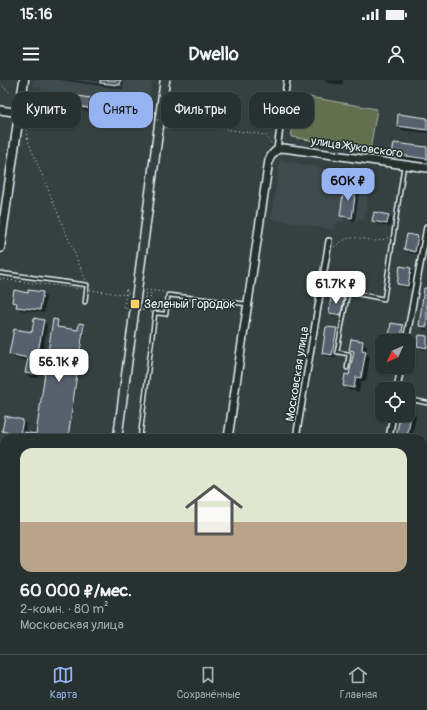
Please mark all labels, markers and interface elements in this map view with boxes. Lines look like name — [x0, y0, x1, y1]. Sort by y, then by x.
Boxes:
text: 15:16 — [20, 5, 53, 24]
icon: menu — [20, 43, 42, 65]
text: Dwello — [188, 43, 239, 66]
icon: person — [385, 43, 407, 65]
chip: Купить — [12, 92, 81, 128]
chip: Снять — [89, 92, 153, 128]
chip: Фильтры — [161, 92, 241, 128]
chip: Новое — [249, 92, 314, 128]
street label: улица Жуковского — [309, 133, 404, 161]
pin: 60K ₽ — [320, 168, 376, 202]
text: 60K ₽ — [331, 173, 365, 189]
pin: 61.7K ₽ — [299, 271, 373, 305]
text: 61.7K ₽ — [316, 276, 356, 292]
place label: Зеленый Городок — [144, 297, 236, 312]
marker: Зеленый Городок — [129, 298, 141, 310]
street label: Московская улица — [283, 325, 312, 423]
north arrow — [375, 334, 415, 374]
map controls — [375, 334, 415, 422]
pin: 56.1K ₽ — [22, 349, 96, 383]
text: 56.1K ₽ — [38, 354, 80, 370]
button: locate — [375, 382, 415, 422]
icon: home — [178, 474, 250, 546]
text: 60 000 ₽/мес. — [20, 580, 132, 601]
text: 2-комн. · 80 m² — [20, 601, 108, 617]
text: Московская улица — [20, 617, 124, 633]
tab: Карта — [50, 664, 77, 701]
tab: Сохранённые — [177, 664, 240, 701]
tab: Главная — [340, 664, 377, 701]

